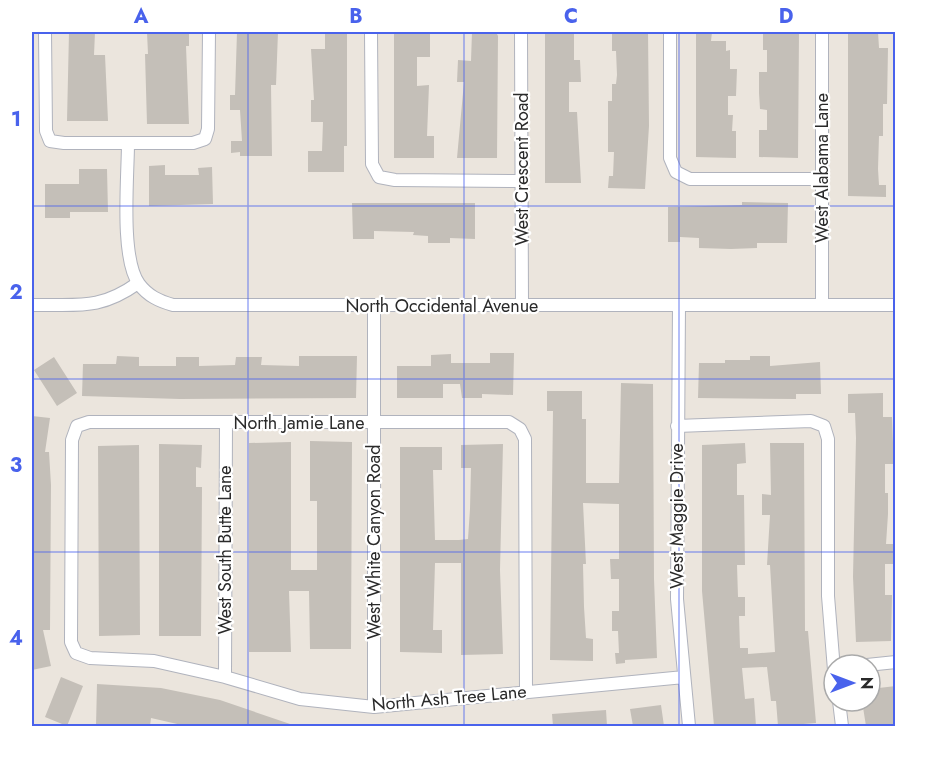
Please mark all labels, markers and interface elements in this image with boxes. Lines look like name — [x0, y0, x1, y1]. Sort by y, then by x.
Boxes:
text: A — [133, 2, 149, 31]
text: B — [349, 2, 363, 31]
text: C — [564, 2, 578, 31]
text: D — [779, 2, 793, 31]
street label: West Crescent Road — [509, 92, 535, 246]
street label: West Alabama Lane — [809, 93, 835, 243]
text: 1 — [11, 105, 21, 134]
text: 2 — [9, 278, 23, 307]
street label: North Occidental Avenue — [346, 293, 538, 319]
street label: North Jamie Lane — [234, 410, 364, 436]
street label: West Maggie Drive — [664, 443, 690, 589]
street label: West White Canyon Road — [361, 444, 387, 640]
text: 3 — [10, 451, 22, 480]
street label: West South Butte Lane — [212, 465, 238, 635]
text: 4 — [9, 624, 23, 653]
north arrow — [822, 653, 882, 713]
text: N — [855, 677, 878, 689]
street label: North Ash Tree Lane — [370, 678, 528, 718]

